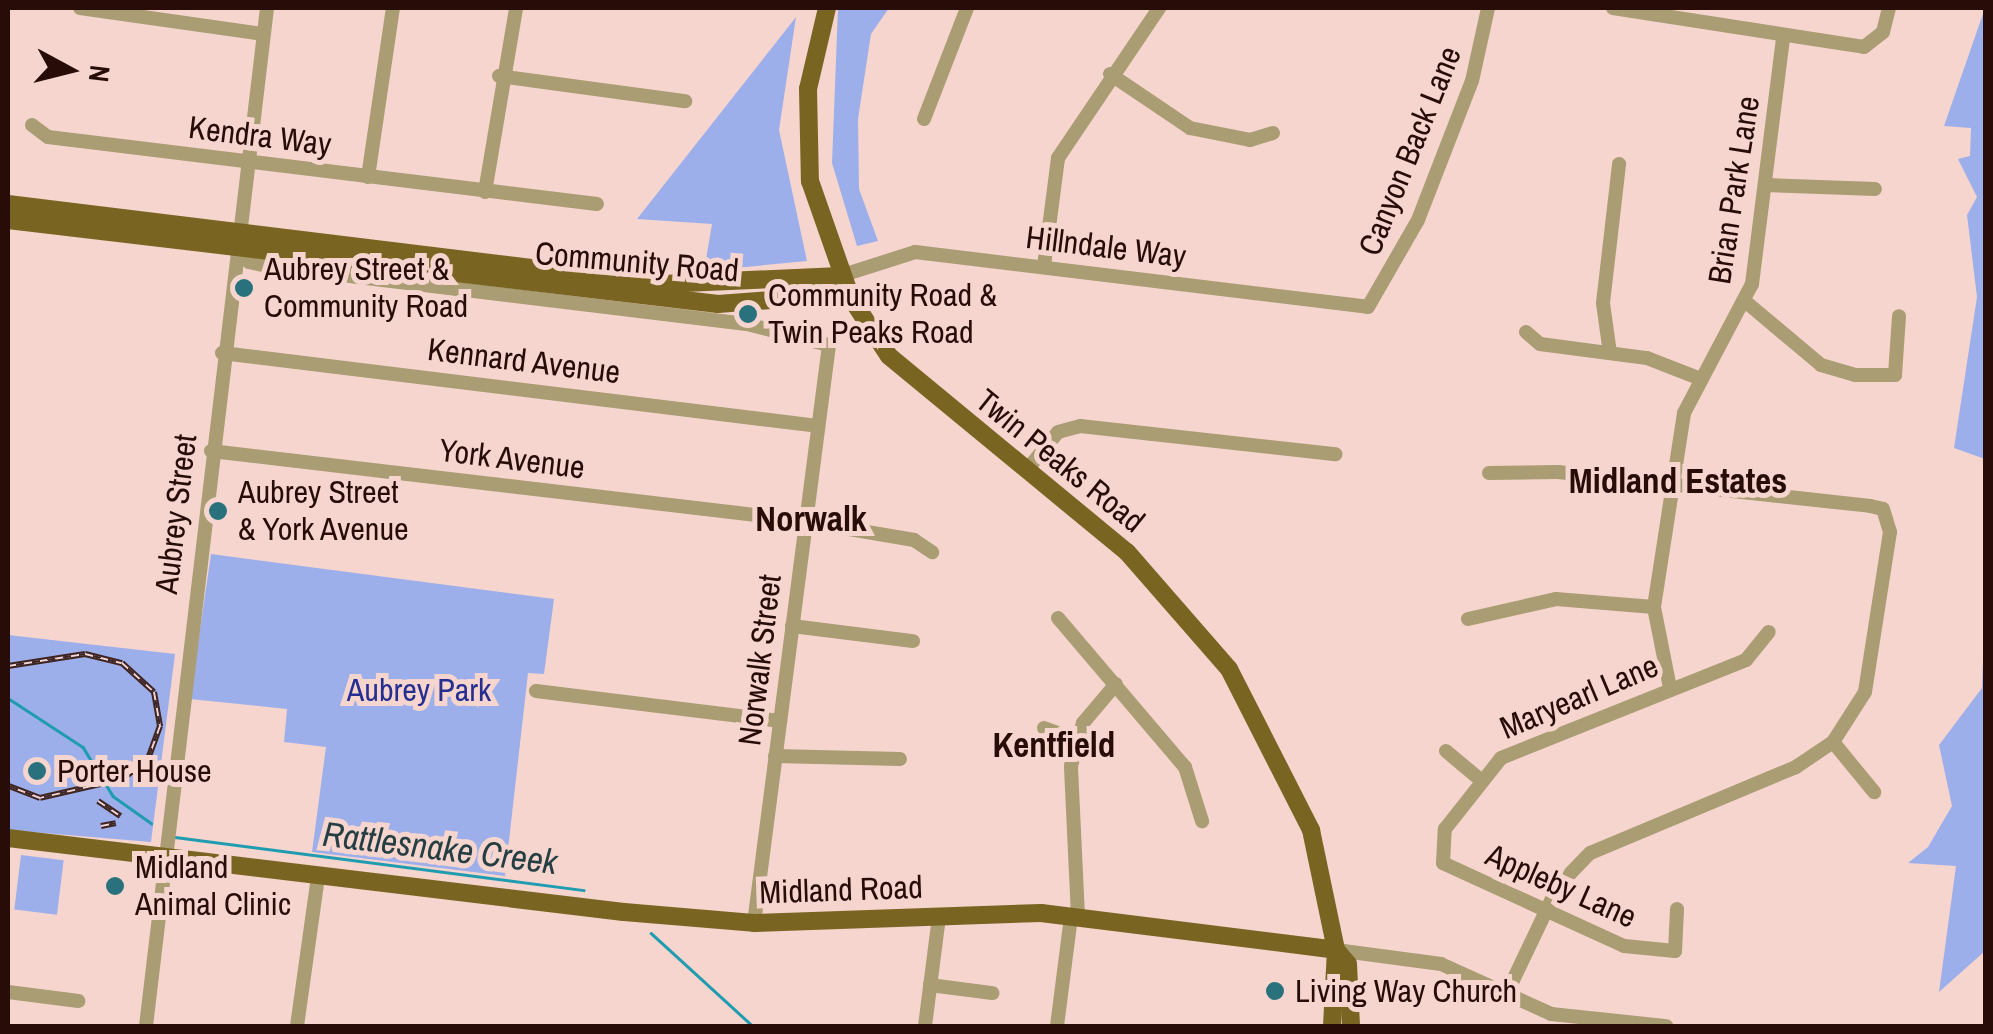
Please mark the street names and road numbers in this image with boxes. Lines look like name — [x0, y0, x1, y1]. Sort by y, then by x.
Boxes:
street label: Canyon Back Lane — [1351, 41, 1469, 261]
street label: Brian Park Lane — [1700, 93, 1768, 287]
street label: Kendra Way — [186, 108, 334, 164]
street label: Hillndale Way — [1024, 218, 1188, 276]
street label: Community Road — [534, 234, 740, 290]
street label: Kennard Avenue — [425, 330, 623, 392]
street label: Twin Peaks Road — [968, 381, 1152, 541]
street label: York Avenue — [436, 431, 588, 487]
street label: Aubrey Street — [147, 432, 205, 596]
street label: Norwalk Street — [730, 572, 790, 748]
street label: Maryearl Lane — [1494, 647, 1664, 747]
street label: Appleby Lane — [1480, 836, 1642, 936]
street label: Midland Road — [759, 868, 923, 912]

